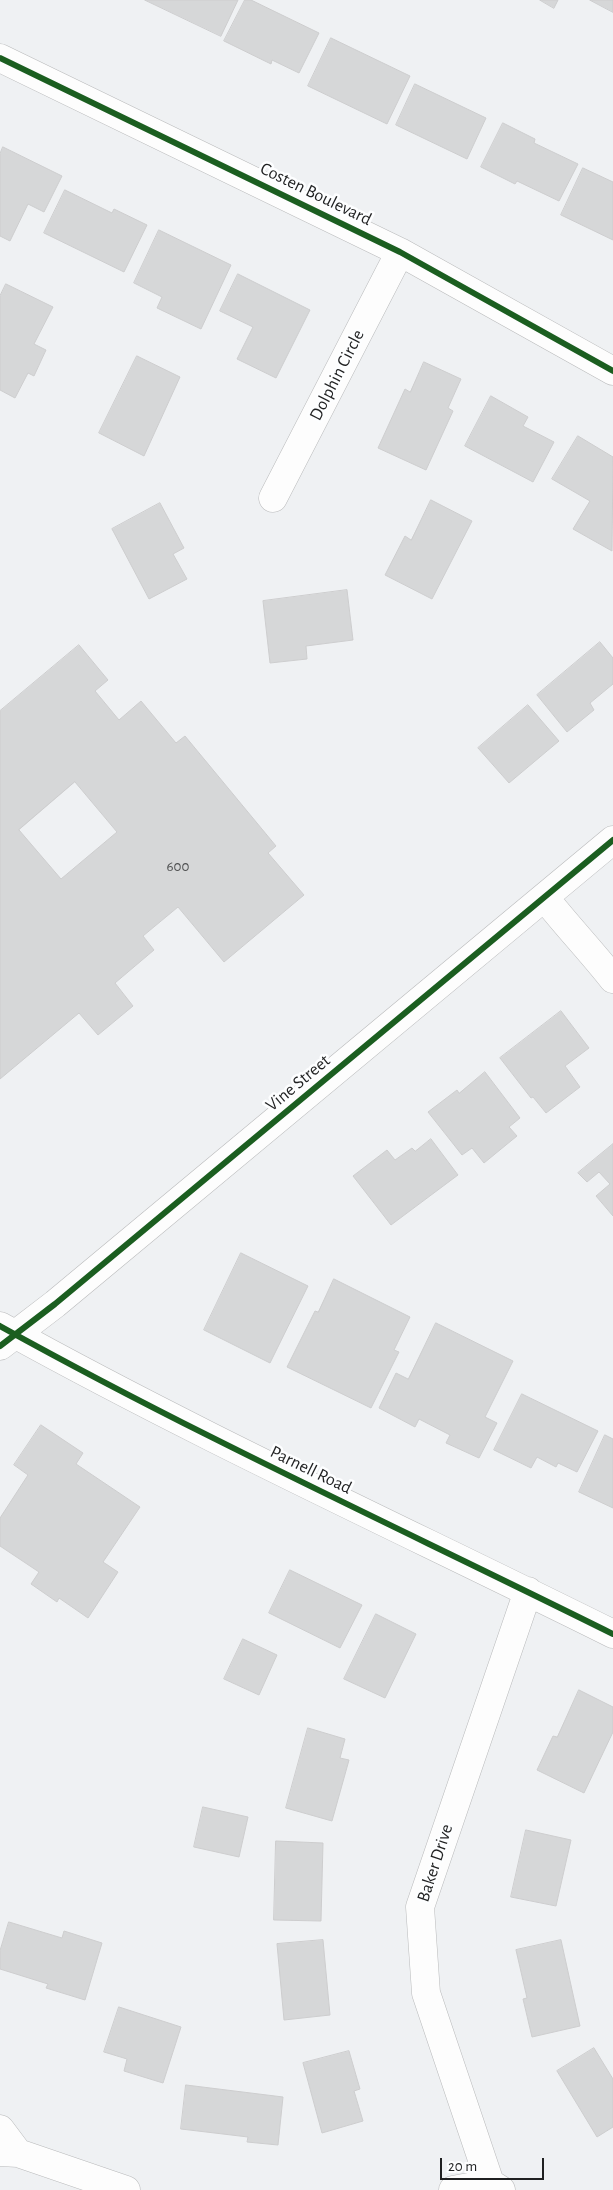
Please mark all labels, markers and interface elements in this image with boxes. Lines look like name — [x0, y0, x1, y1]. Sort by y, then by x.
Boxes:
street label: Costen Boulevard — [257, 158, 375, 230]
street label: Dolphin Circle — [305, 326, 369, 424]
house number: 600 — [167, 857, 189, 875]
street label: Vine Street — [261, 1050, 335, 1116]
street label: Parnell Road — [267, 1441, 355, 1499]
street label: Baker Drive — [412, 1821, 458, 1905]
scale bar — [443, 2148, 547, 2180]
text: 20 m — [448, 2159, 477, 2174]

